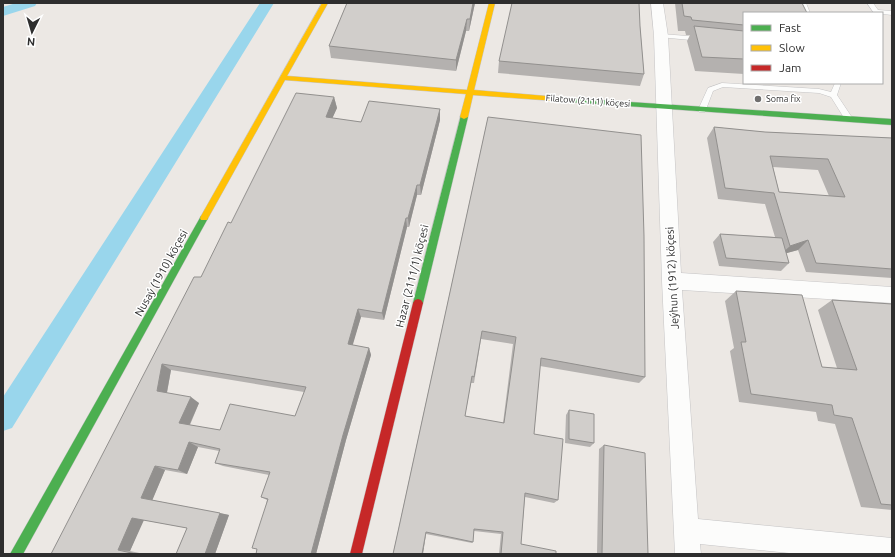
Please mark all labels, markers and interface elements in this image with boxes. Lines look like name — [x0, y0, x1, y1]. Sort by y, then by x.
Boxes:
north arrow — [12, 12, 52, 52]
legend — [743, 12, 883, 84]
text: Fast — [779, 21, 801, 34]
text: N — [27, 36, 36, 48]
text: Slow — [779, 41, 805, 54]
text: Jam — [779, 61, 801, 74]
street label: Filatow (2111) köçesi — [545, 93, 631, 109]
marker: Soma fix — [753, 94, 763, 104]
place label: Soma fix — [766, 94, 801, 104]
street label: Hazar (2111/1) köçesi — [393, 223, 432, 329]
street label: Jeýhun (1912) köçesi — [663, 226, 682, 330]
street label: Nusaý (1910) köçesi — [132, 228, 191, 319]

